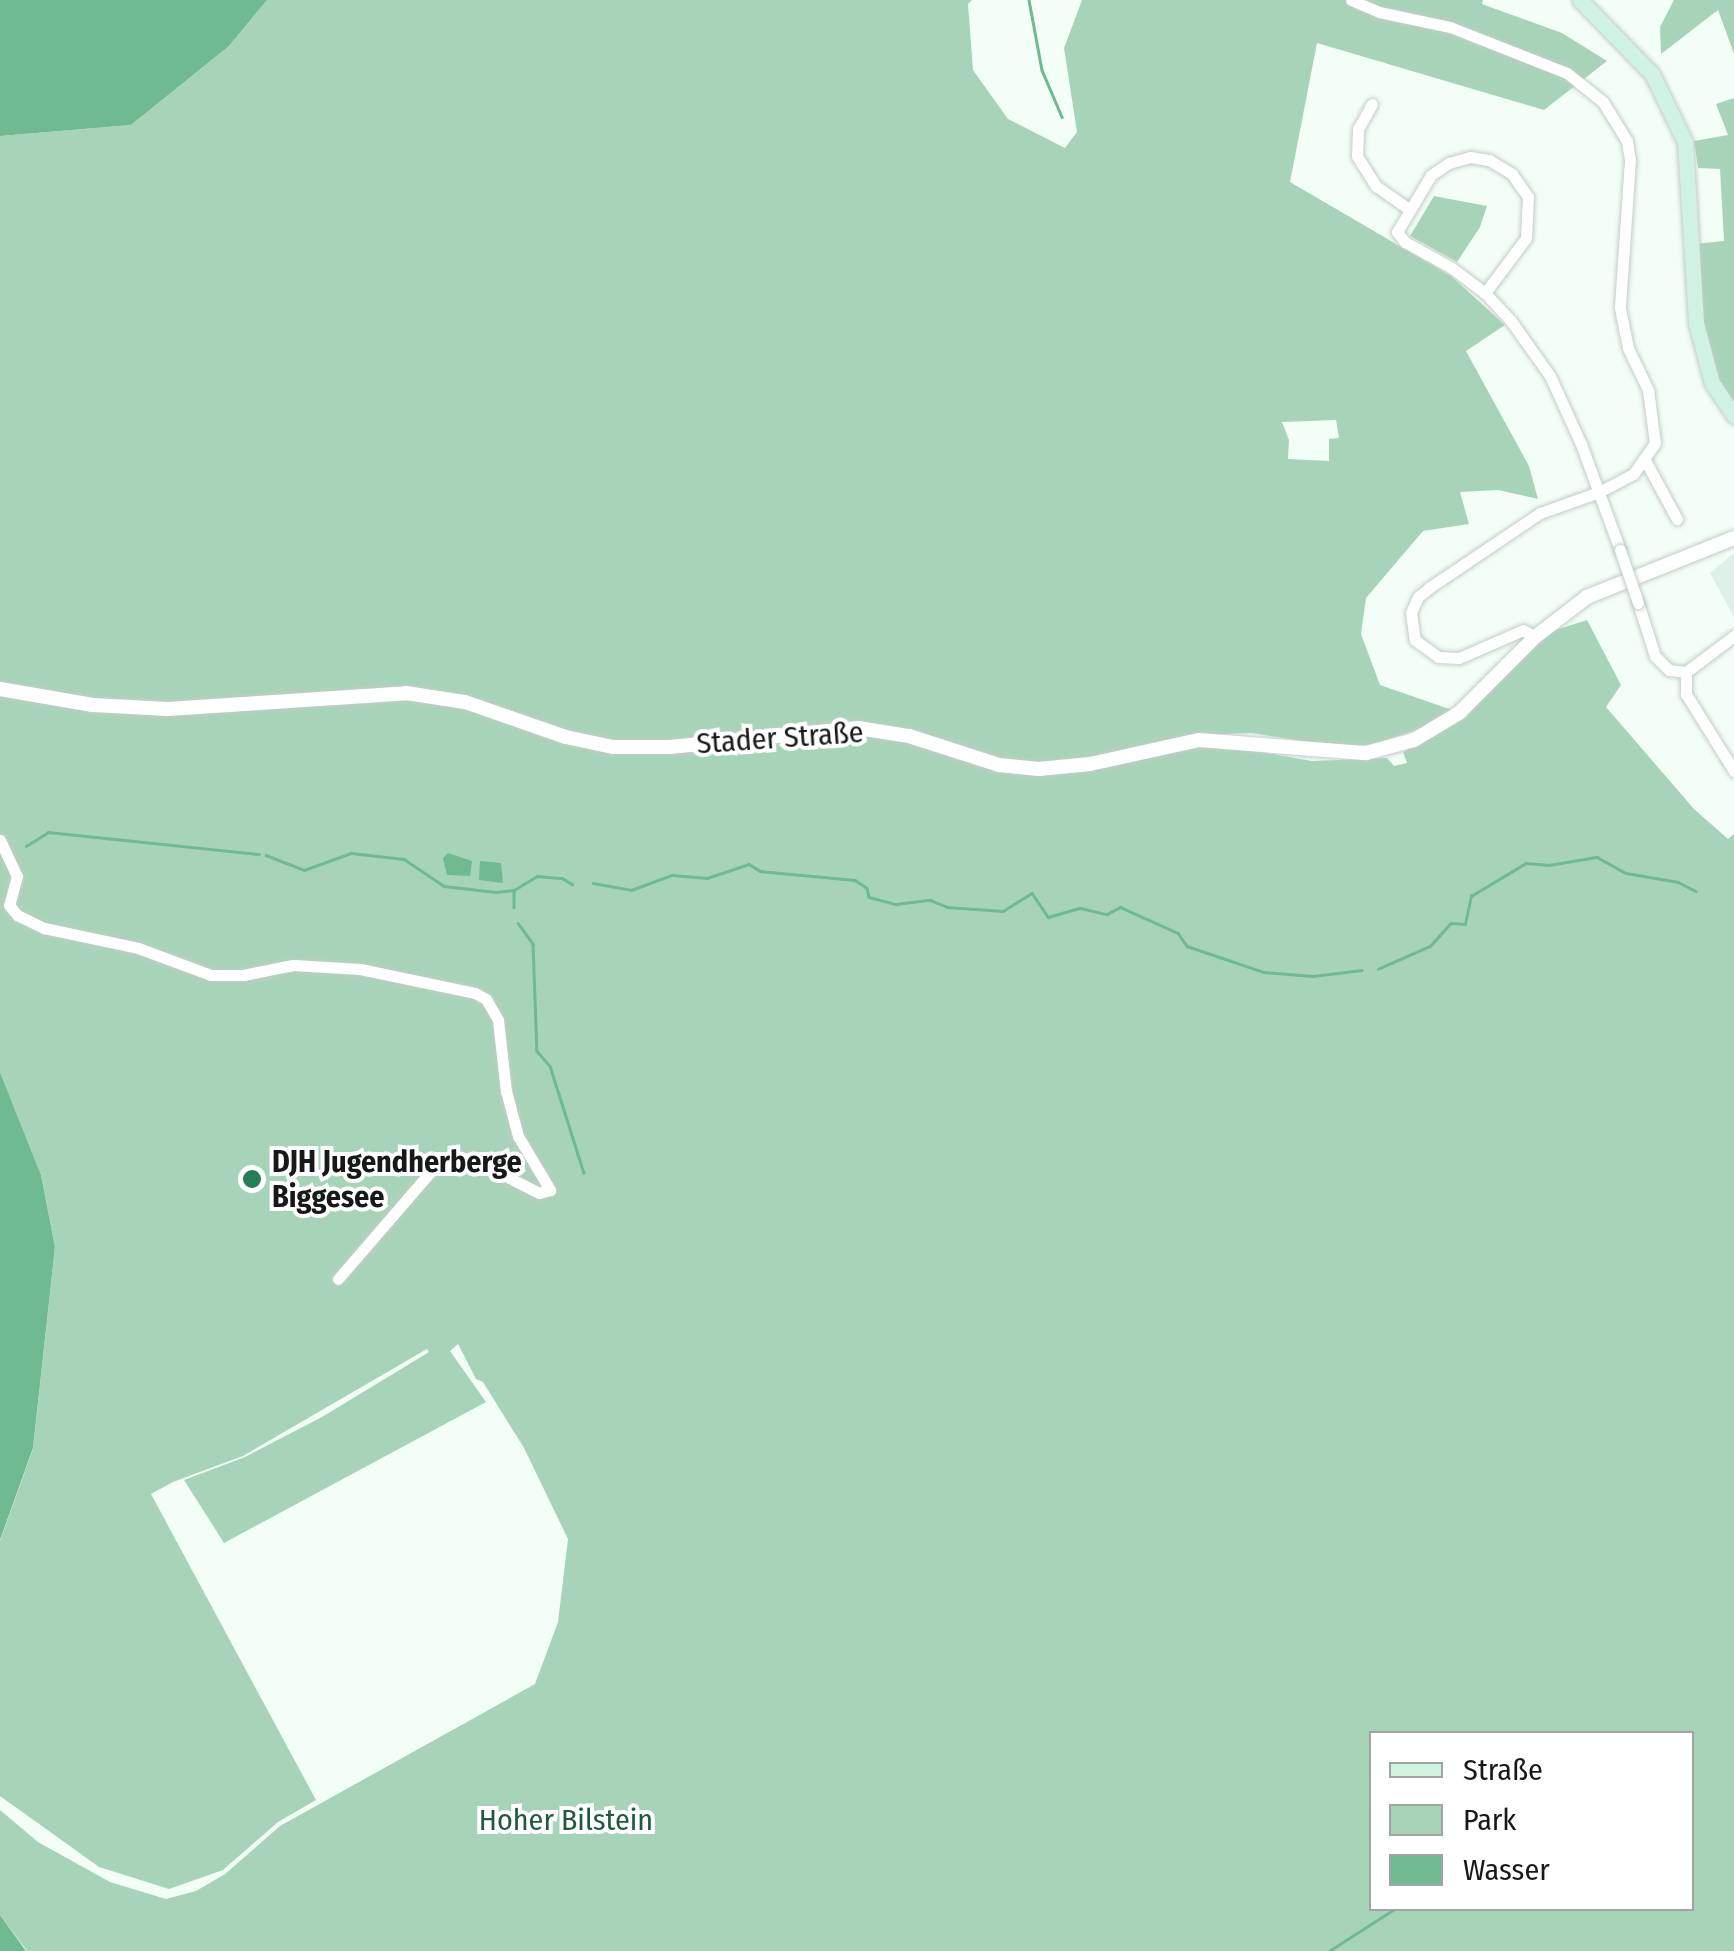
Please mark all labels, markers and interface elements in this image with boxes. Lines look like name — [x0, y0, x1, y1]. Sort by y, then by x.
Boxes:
street label: Stader Straße — [695, 714, 865, 762]
place label: DJH Jugendherberge Biggesee — [272, 1144, 522, 1214]
marker: DJH Jugendherberge Biggesee — [241, 1168, 263, 1190]
legend — [1369, 1731, 1694, 1911]
text: Straße — [1463, 1752, 1543, 1788]
park label: Hoher Bilstein — [479, 1802, 653, 1838]
text: Park — [1463, 1802, 1516, 1838]
text: Wasser — [1463, 1852, 1550, 1888]

